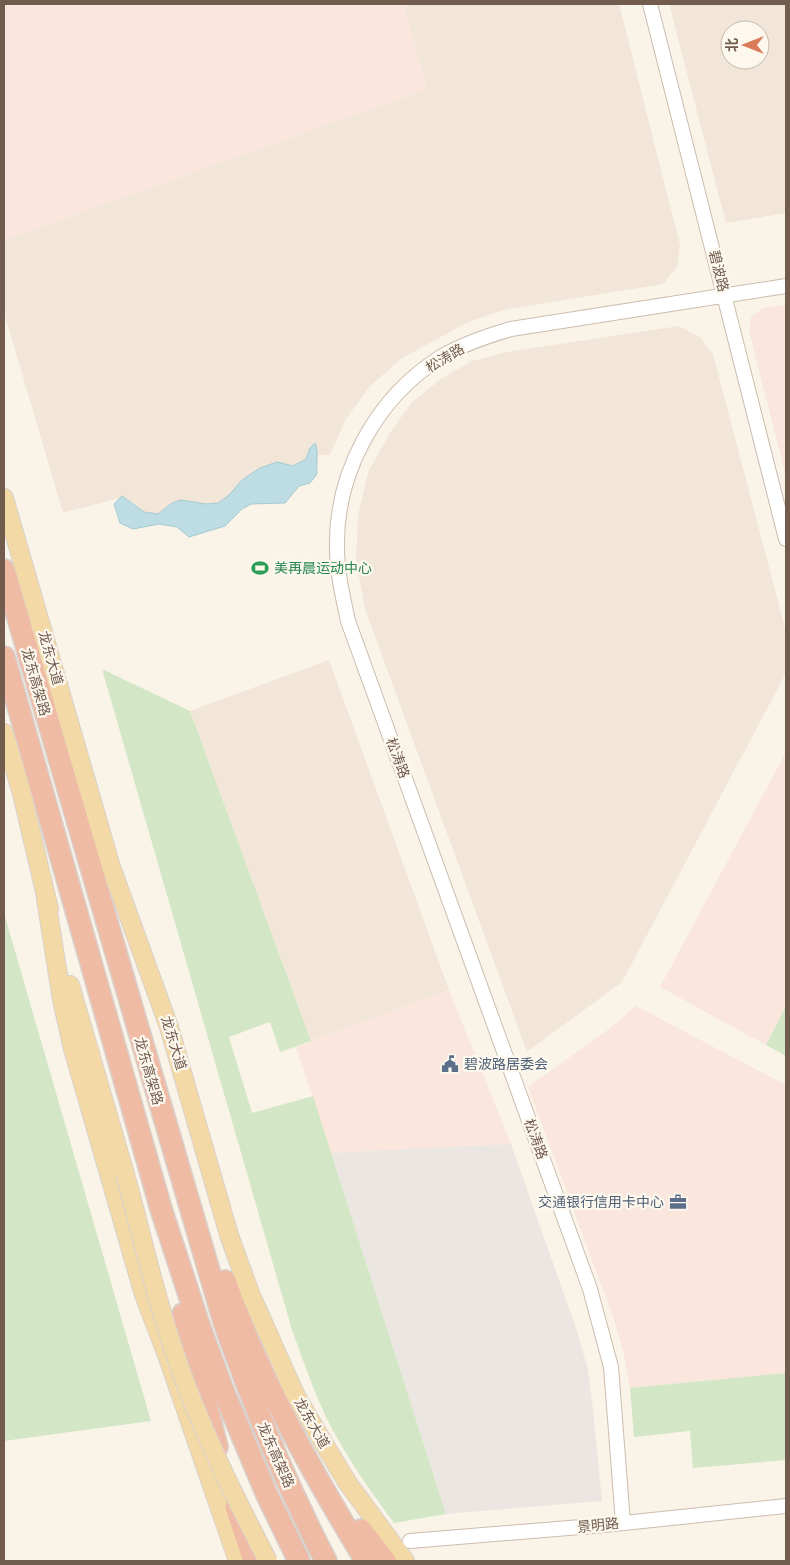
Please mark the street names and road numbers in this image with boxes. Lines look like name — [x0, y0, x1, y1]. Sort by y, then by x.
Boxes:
street label: 碧波路 — [705, 248, 734, 294]
street label: 松涛路 — [422, 339, 468, 377]
street label: 龙东大道 — [35, 628, 68, 687]
street label: 龙东高架路 — [18, 646, 55, 718]
street label: 松涛路 — [382, 735, 415, 781]
street label: 龙东大道 — [157, 1013, 192, 1072]
street label: 龙东高架路 — [131, 1035, 168, 1107]
street label: 松涛路 — [520, 1116, 553, 1162]
street label: 龙东大道 — [290, 1394, 335, 1452]
street label: 龙东高架路 — [254, 1419, 299, 1491]
street label: 景明路 — [576, 1513, 620, 1536]

